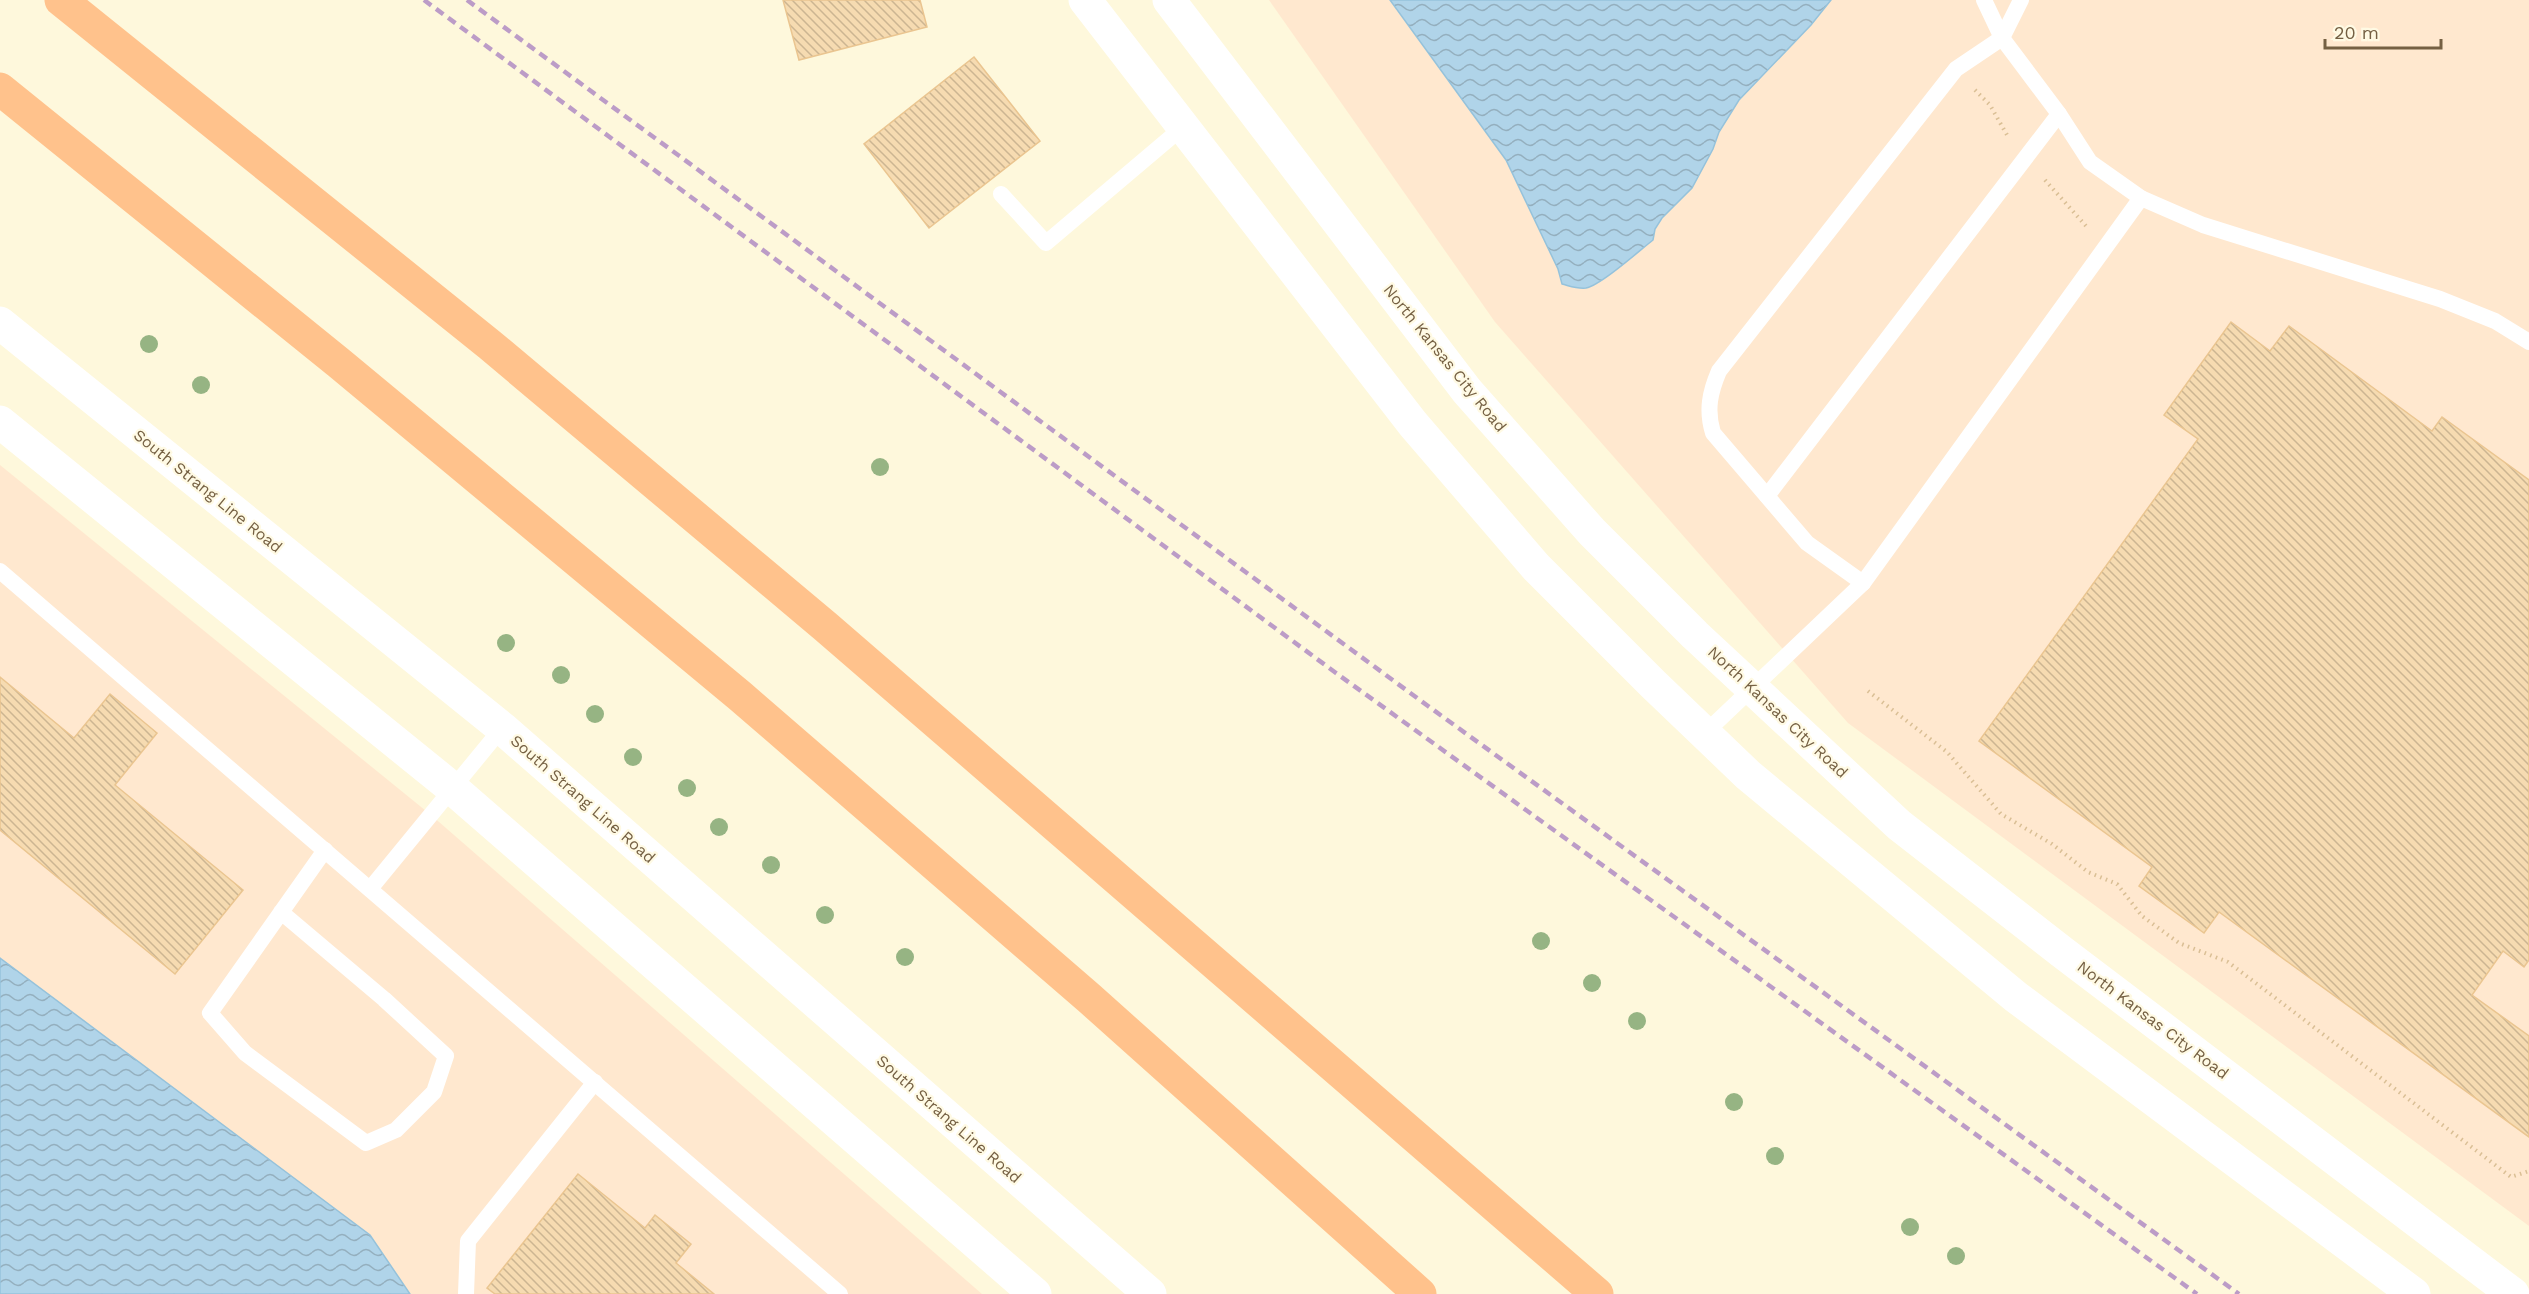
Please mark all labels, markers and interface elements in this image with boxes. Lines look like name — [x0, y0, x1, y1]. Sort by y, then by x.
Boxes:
scale bar — [2325, 12, 2440, 50]
text: 20 m — [2334, 22, 2379, 43]
street label: North Kansas City Road — [1380, 280, 1510, 436]
street label: South Strang Line Road — [130, 425, 286, 557]
street label: North Kansas City Road — [1704, 642, 1852, 782]
street label: South Strang Line Road — [507, 731, 659, 867]
street label: North Kansas City Road — [2074, 957, 2232, 1083]
street label: South Strang Line Road — [873, 1051, 1025, 1187]

